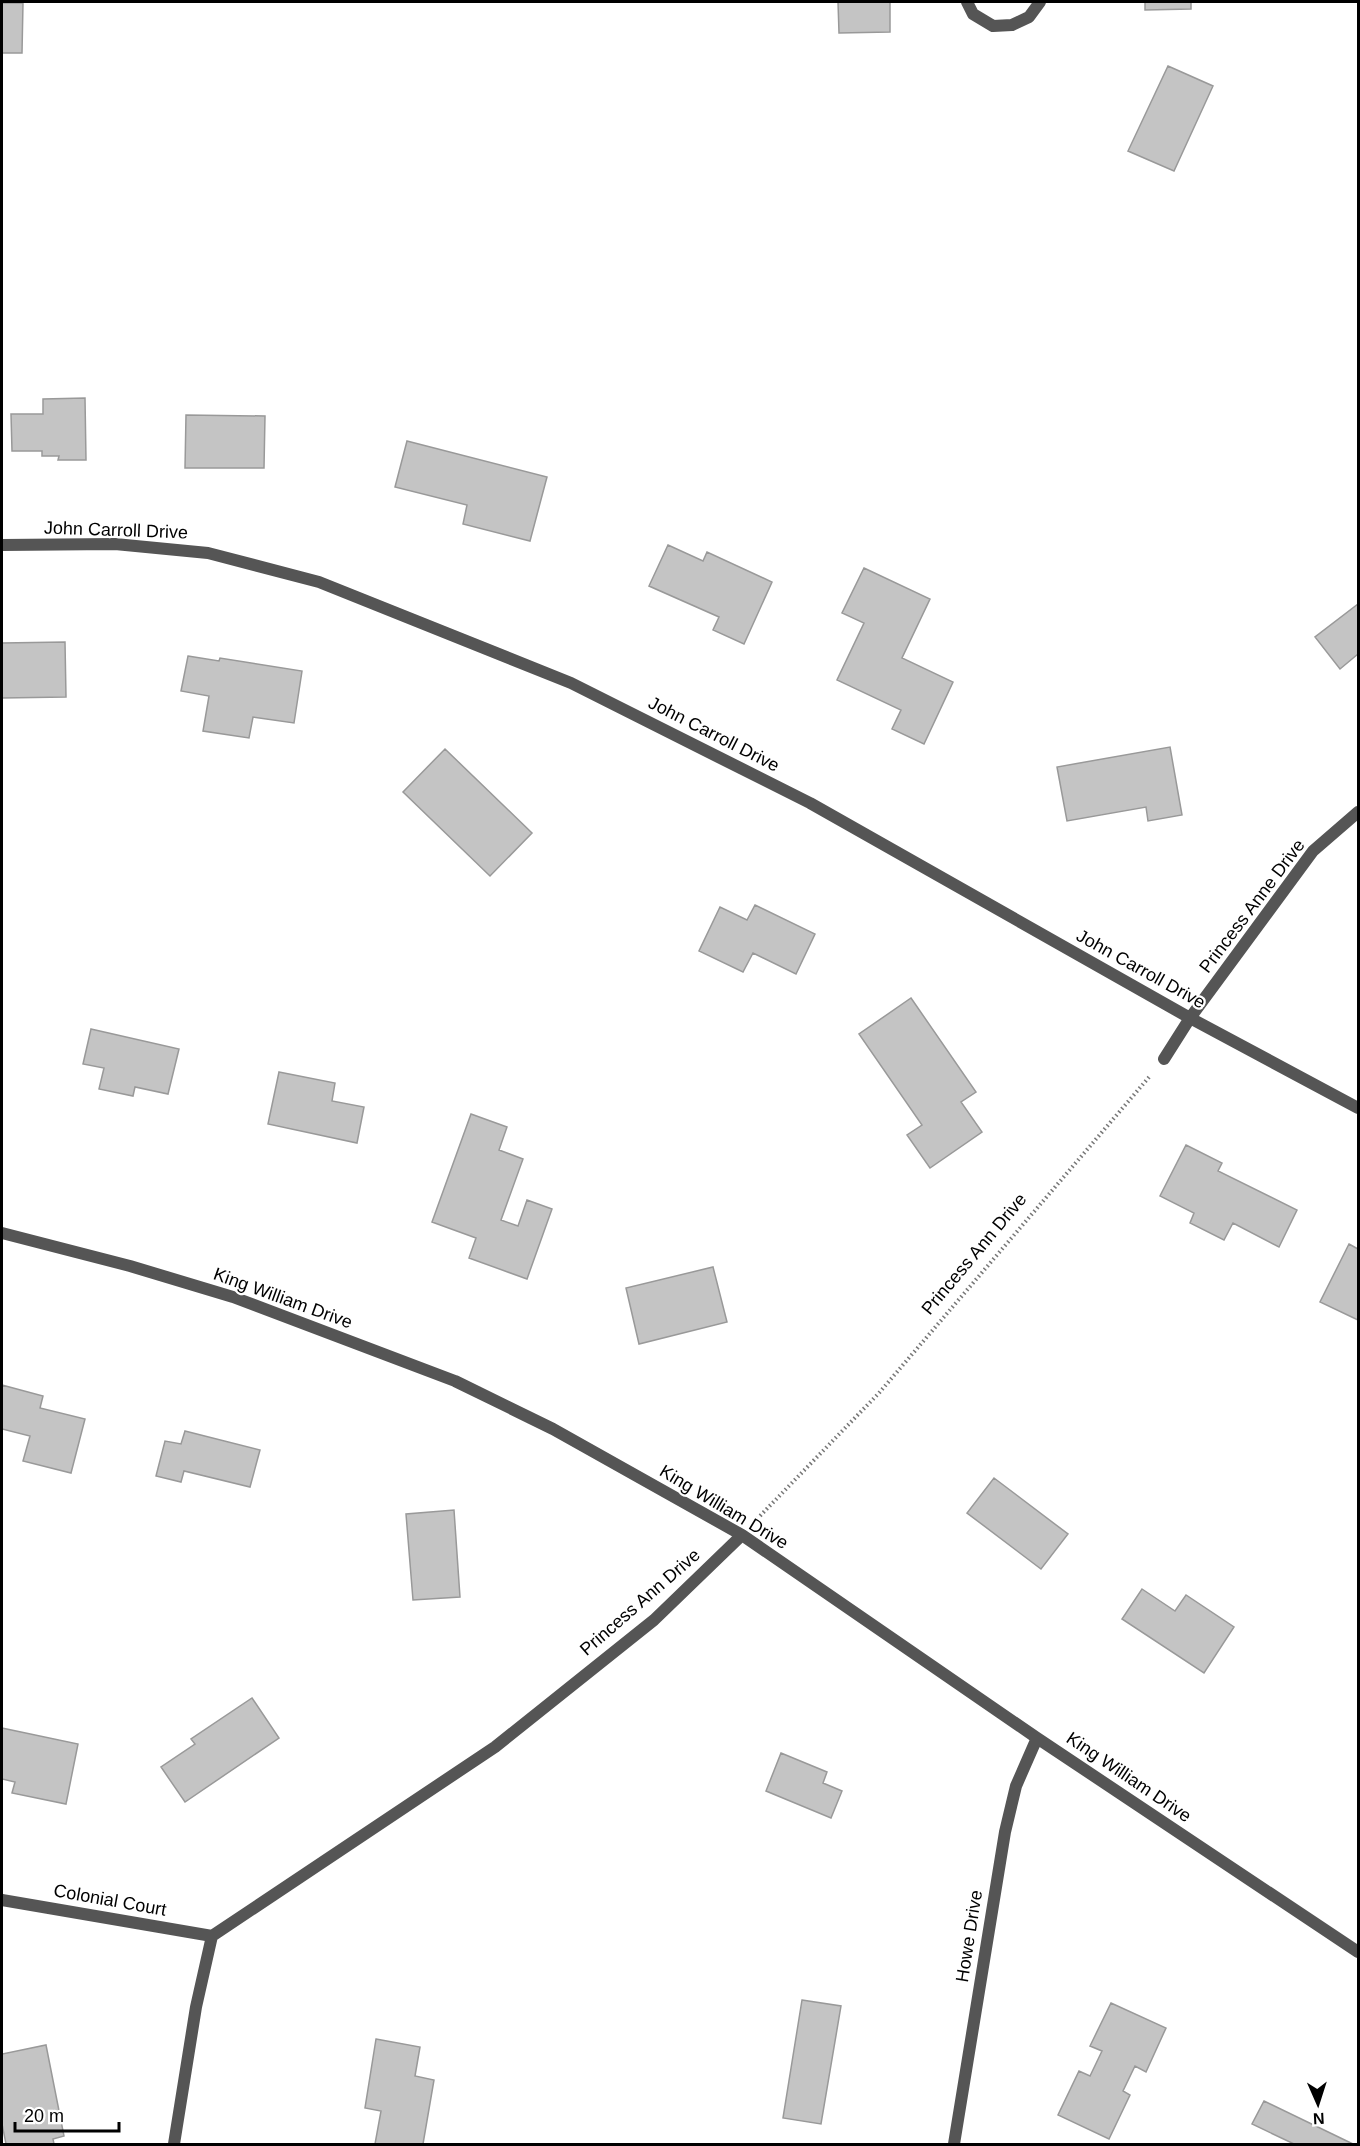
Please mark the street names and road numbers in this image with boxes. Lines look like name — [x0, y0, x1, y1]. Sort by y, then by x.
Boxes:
street label: John Carroll Drive — [44, 517, 188, 543]
street label: John Carroll Drive — [645, 692, 783, 776]
street label: Princess Anne Drive — [1195, 835, 1309, 977]
street label: John Carroll Drive — [1073, 925, 1209, 1013]
street label: Princess Ann Drive — [917, 1189, 1031, 1319]
street label: King William Drive — [211, 1264, 355, 1332]
street label: King William Drive — [656, 1461, 792, 1553]
street label: Princess Ann Drive — [576, 1545, 704, 1659]
street label: King William Drive — [1063, 1728, 1195, 1826]
street label: Colonial Court — [52, 1880, 168, 1920]
street label: Howe Drive — [952, 1888, 986, 1984]

